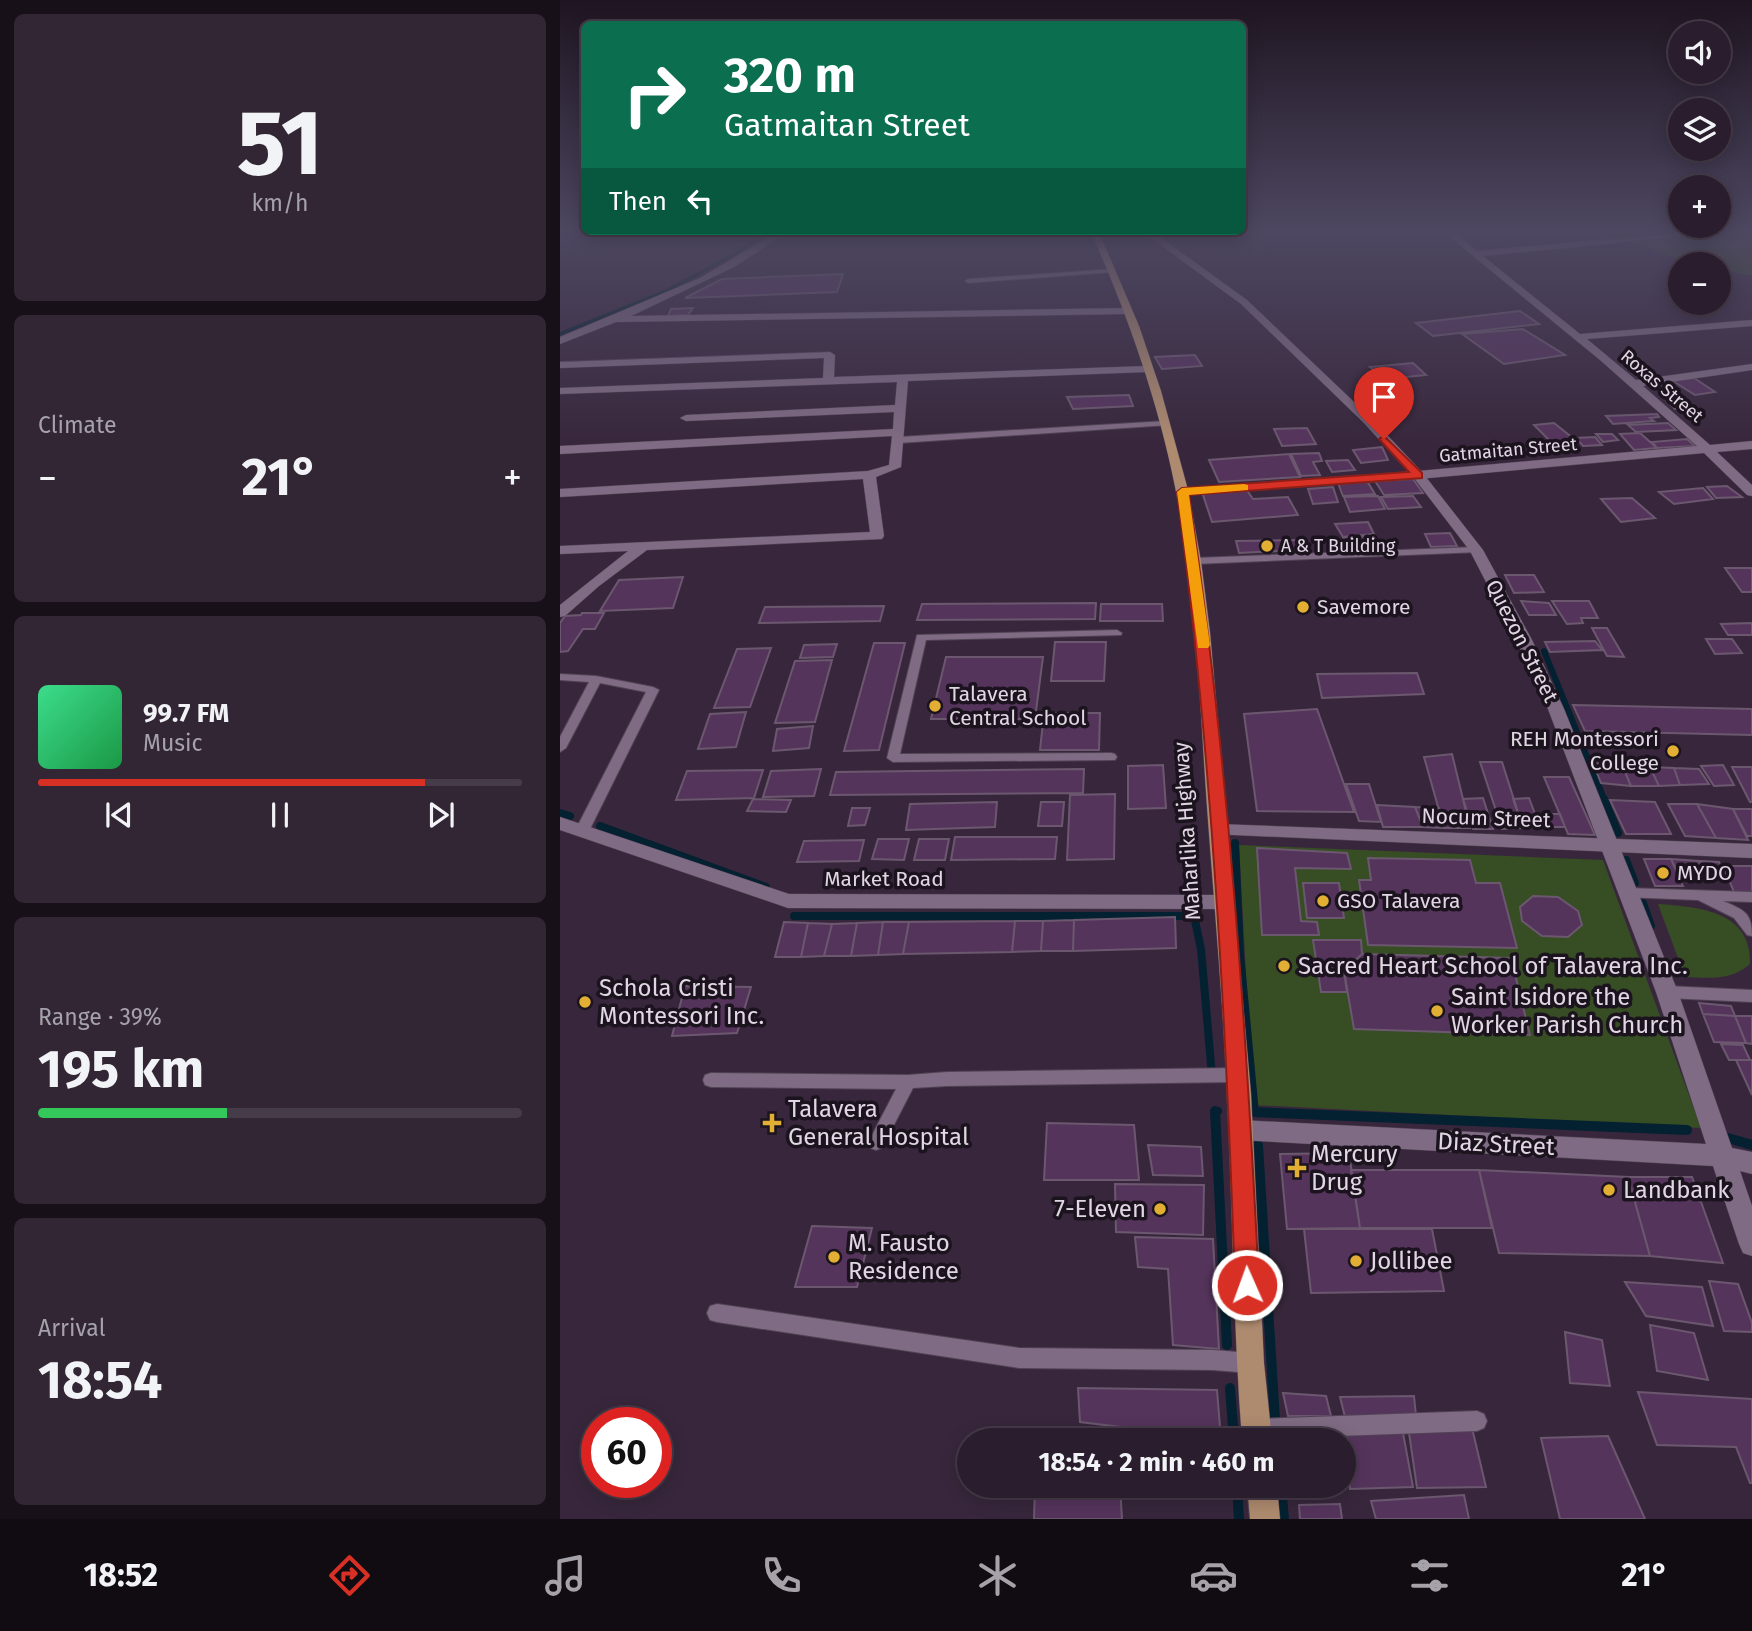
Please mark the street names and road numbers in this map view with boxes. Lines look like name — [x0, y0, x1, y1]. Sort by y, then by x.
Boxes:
street label: Roxas Street — [1616, 345, 1708, 427]
street label: Gatmaitan Street — [1438, 433, 1578, 467]
street label: Quezon Street — [1480, 575, 1564, 707]
street label: Maharlika Highway — [1168, 740, 1206, 921]
street label: Nocum Street — [1421, 803, 1551, 833]
street label: Market Road — [824, 866, 944, 892]
street label: Diaz Street — [1437, 1127, 1556, 1161]

